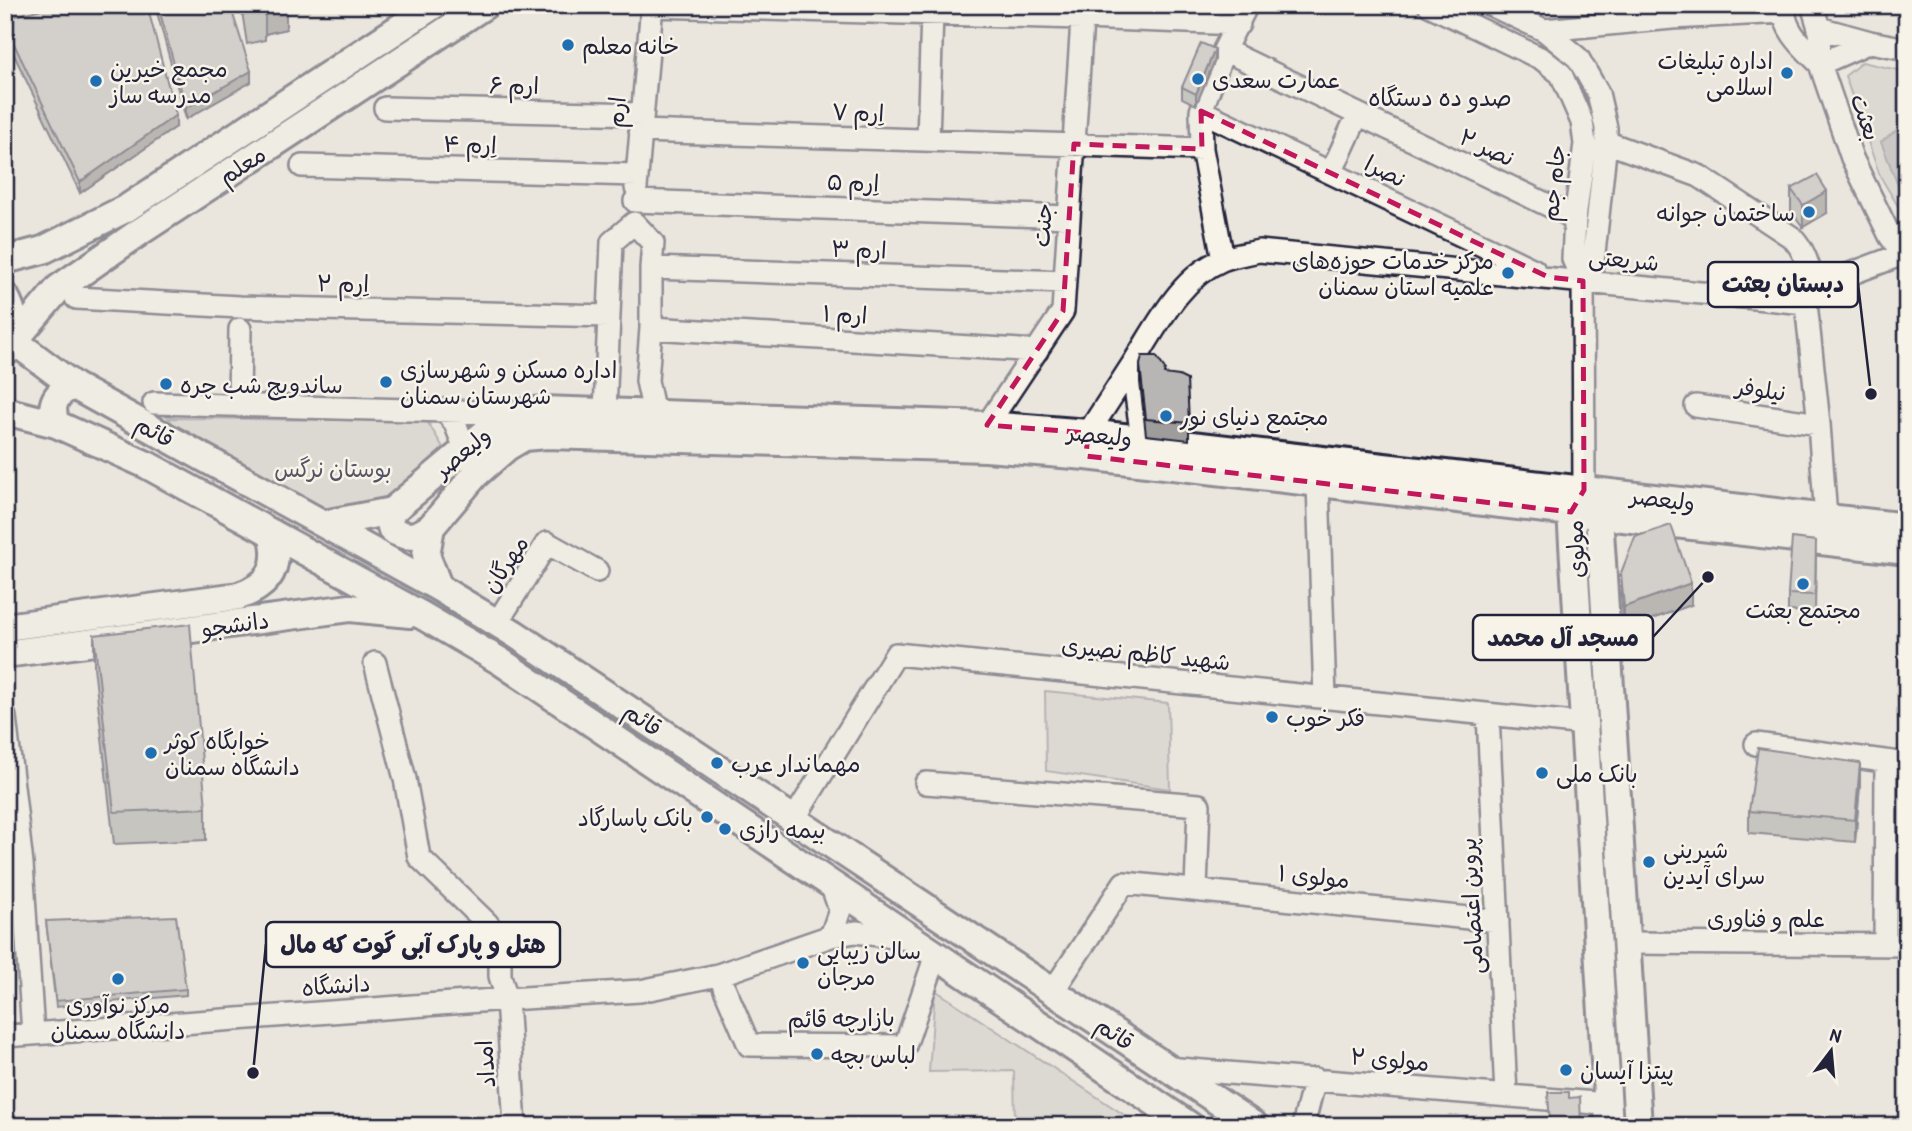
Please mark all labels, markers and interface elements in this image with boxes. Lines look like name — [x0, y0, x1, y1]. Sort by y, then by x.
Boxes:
place label: خانه معلم — [582, 30, 679, 64]
marker: خانه معلم — [560, 37, 576, 53]
place label: اداره تبلیغات اسلامی — [1658, 45, 1773, 102]
place label: مجمع خیرین مدرسه ساز — [108, 53, 228, 110]
place label: عمارت سعدی — [1212, 64, 1341, 95]
marker: اداره تبلیغات اسلامی — [1779, 65, 1795, 81]
street label: ارم ۶ — [488, 69, 539, 104]
marker: عمارت سعدی — [1190, 71, 1206, 87]
marker: مجمع خیرین مدرسه ساز — [88, 73, 104, 89]
district label: صدو ده دستگاه — [1368, 81, 1512, 113]
street label: بعثت — [1844, 89, 1888, 145]
street label: ارم — [599, 95, 636, 129]
street label: اِرم ۷ — [831, 96, 885, 131]
street label: نصر ۲ — [1454, 121, 1520, 173]
street label: اِرم ۴ — [443, 128, 498, 163]
street label: معلم — [212, 138, 273, 194]
street label: جام جم — [1534, 143, 1575, 223]
street label: نصرا — [1360, 148, 1412, 194]
street label: اِرم ۵ — [826, 166, 880, 201]
place label: ساختمان جوانه — [1656, 197, 1795, 228]
street label: جنت — [1025, 202, 1059, 248]
marker: ساختمان جوانه — [1801, 204, 1817, 220]
street label: ارم ۳ — [831, 233, 887, 268]
street label: شریعتی — [1587, 240, 1661, 278]
place label: مرکز خدمات حوزه‌های علمیه استان سمنان — [1292, 245, 1494, 302]
callout: دبستان بعثت — [1708, 262, 1858, 307]
marker: مرکز خدمات حوزه‌های علمیه استان سمنان — [1500, 265, 1516, 281]
street label: اِرم ۲ — [317, 267, 369, 302]
text: دبستان بعثت — [1722, 267, 1844, 299]
street label: ارم ۱ — [822, 297, 868, 334]
place label: اداره مسکن و شهرسازی شهرستان سمنان — [400, 354, 617, 411]
place label: ساندویچ شب چره — [180, 369, 343, 401]
street label: نیلوفر — [1732, 370, 1788, 408]
marker: اداره مسکن و شهرسازی شهرستان سمنان — [378, 374, 394, 390]
marker: ساندویچ شب چره — [158, 376, 174, 392]
place label: مجتمع دنیای نور — [1179, 401, 1328, 434]
street label: قائم — [129, 408, 180, 457]
marker: مجتمع دنیای نور — [1158, 408, 1174, 424]
street label: ولیعصر — [1064, 416, 1134, 454]
street label: ولیعصر — [426, 419, 497, 486]
park label: بوستان نرگس — [274, 453, 392, 484]
street label: ولیعصر — [1627, 479, 1697, 518]
street label: مولوی — [1558, 519, 1592, 579]
street label: مهرگان — [475, 529, 535, 599]
marker: مجتمع بعثت — [1795, 576, 1811, 592]
place label: مجتمع بعثت — [1745, 594, 1861, 627]
street label: دانشجو — [198, 604, 271, 644]
callout: مسجد آل محمد — [1473, 615, 1653, 660]
text: مسجد آل محمد — [1487, 621, 1639, 653]
street label: شهید کاظم نصیری — [1060, 629, 1232, 680]
street label: قائم — [616, 695, 668, 746]
place label: فکر خوب — [1286, 702, 1365, 733]
marker: فکر خوب — [1264, 709, 1280, 725]
place label: خوابگاه کوثر دانشگاه سمنان — [163, 725, 300, 782]
marker: خوابگاه کوثر دانشگاه سمنان — [143, 745, 159, 761]
place label: مهماندار عرب — [731, 748, 860, 779]
marker: مهماندار عرب — [709, 755, 725, 771]
place label: بانک ملی — [1556, 758, 1638, 789]
marker: بانک ملی — [1534, 765, 1550, 781]
place label: بانک پاسارگاد — [578, 802, 693, 833]
marker: بانک پاسارگاد — [699, 809, 715, 825]
place label: بیمه رازی — [739, 814, 826, 845]
marker: بیمه رازی — [717, 821, 733, 837]
place label: شیرینی سرای آیدین — [1663, 834, 1765, 891]
street label: پروین اعتصامی — [1452, 837, 1490, 975]
marker: شیرینی سرای آیدین — [1641, 854, 1657, 870]
street label: مولوی ۱ — [1277, 857, 1351, 895]
street label: علم و فناوری — [1707, 903, 1825, 937]
callout: هتل و پارک آبی گوت که مال — [266, 922, 560, 967]
text: هتل و پارک آبی گوت که مال — [280, 928, 546, 960]
place label: سالن زیبایی مرجان — [817, 935, 921, 992]
marker: سالن زیبایی مرجان — [795, 955, 811, 971]
street label: دانشگاه — [301, 967, 371, 1003]
marker: مرکز نوآوری دانشگاه سمنان — [110, 971, 126, 987]
place label: مرکز نوآوری دانشگاه سمنان — [51, 989, 185, 1046]
street label: بازارچه قائم — [787, 1002, 895, 1037]
street label: قائم — [1088, 1009, 1140, 1060]
north arrow — [1797, 1016, 1867, 1086]
text: N — [1827, 1021, 1844, 1049]
street label: امداد — [468, 1039, 502, 1089]
place label: لباس بچه — [831, 1039, 916, 1070]
street label: مولوی ۲ — [1349, 1040, 1431, 1078]
marker: لباس بچه — [809, 1046, 825, 1062]
place label: پیتزا آیسان — [1580, 1055, 1674, 1086]
marker: پیتزا آیسان — [1558, 1062, 1574, 1078]

